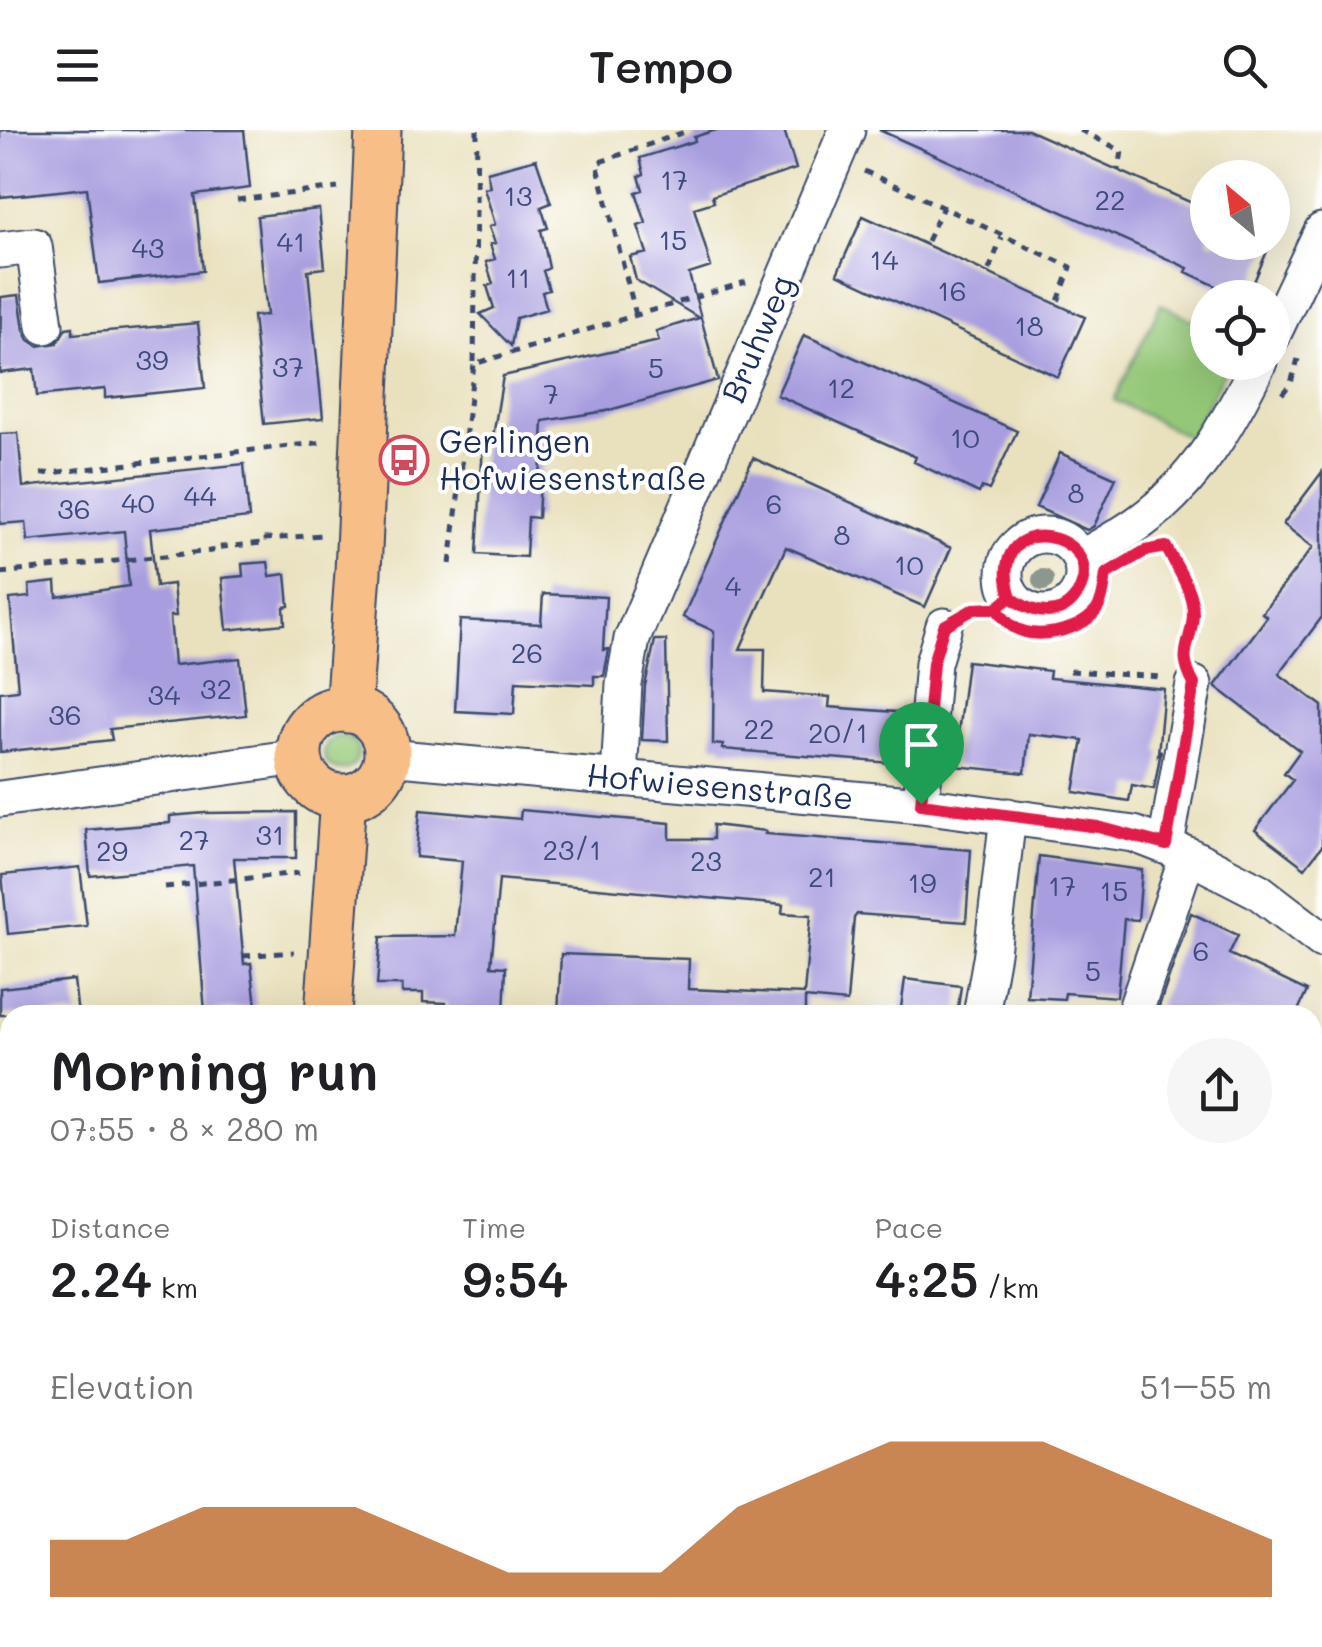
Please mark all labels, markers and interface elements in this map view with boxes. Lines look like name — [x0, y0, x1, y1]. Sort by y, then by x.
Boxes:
text: Tempo — [589, 36, 733, 94]
icon: menu — [50, 38, 105, 93]
icon: search — [1217, 38, 1272, 93]
north arrow — [1190, 160, 1290, 260]
map controls — [1190, 160, 1290, 380]
house number: 17 — [660, 161, 688, 197]
house number: 13 — [504, 177, 532, 213]
house number: 22 — [1094, 181, 1126, 217]
house number: 15 — [659, 221, 687, 257]
house number: 41 — [277, 223, 305, 259]
house number: 43 — [132, 229, 164, 265]
house number: 14 — [870, 241, 899, 277]
house number: 11 — [505, 259, 531, 295]
street label: Bruhweg — [711, 268, 802, 408]
house number: 16 — [937, 272, 967, 308]
button: locate — [1190, 280, 1290, 380]
house number: 18 — [1014, 307, 1044, 343]
house number: 39 — [136, 341, 168, 377]
house number: 37 — [272, 348, 304, 384]
house number: 5 — [648, 349, 664, 385]
house number: 12 — [827, 369, 855, 405]
house number: 7 — [543, 375, 559, 411]
place label: Gerlingen Hofwiesenstraße — [439, 419, 707, 498]
house number: 10 — [950, 419, 980, 455]
bus stop icon: Gerlingen Hofwiesenstraße — [378, 434, 430, 486]
house number: 8 — [1068, 474, 1084, 510]
house number: 44 — [184, 477, 217, 513]
house number: 40 — [121, 484, 155, 520]
house number: 6 — [766, 485, 782, 521]
house number: 36 — [57, 490, 91, 526]
house number: 8 — [834, 516, 850, 552]
house number: 10 — [894, 546, 924, 582]
house number: 4 — [725, 567, 742, 603]
house number: 26 — [511, 634, 543, 670]
house number: 32 — [200, 670, 232, 706]
house number: 34 — [148, 676, 181, 712]
house number: 36 — [48, 696, 82, 732]
pin — [879, 702, 964, 805]
house number: 22 — [743, 710, 775, 746]
house number: 20/1 — [808, 714, 868, 750]
icon: arrive — [894, 717, 949, 772]
street label: Hofwiesenstraße — [585, 752, 855, 818]
house number: 31 — [256, 816, 284, 852]
house number: 27 — [178, 821, 210, 857]
house number: 23/1 — [542, 831, 602, 867]
house number: 29 — [96, 832, 128, 868]
house number: 23 — [690, 842, 722, 878]
house number: 21 — [808, 858, 836, 894]
house number: 19 — [907, 864, 937, 900]
house number: 17 — [1048, 867, 1076, 903]
house number: 15 — [1100, 872, 1128, 908]
house number: 6 — [1193, 932, 1209, 968]
house number: 5 — [1085, 952, 1101, 988]
text: Morning run — [50, 1033, 378, 1105]
button: share — [1167, 1038, 1272, 1143]
text: 07:55 · 8 × 280 m — [50, 1107, 319, 1149]
text: Distance — [50, 1209, 171, 1245]
text: Time — [462, 1209, 526, 1245]
text: Pace — [875, 1209, 943, 1245]
text: 2.24 — [50, 1245, 152, 1311]
text: 9:54 — [462, 1245, 568, 1311]
text: 4:25 — [875, 1245, 978, 1311]
text: km — [152, 1269, 198, 1305]
text: /km — [978, 1269, 1039, 1305]
text: Elevation — [50, 1365, 194, 1407]
text: 51–55 m — [1140, 1365, 1272, 1407]

